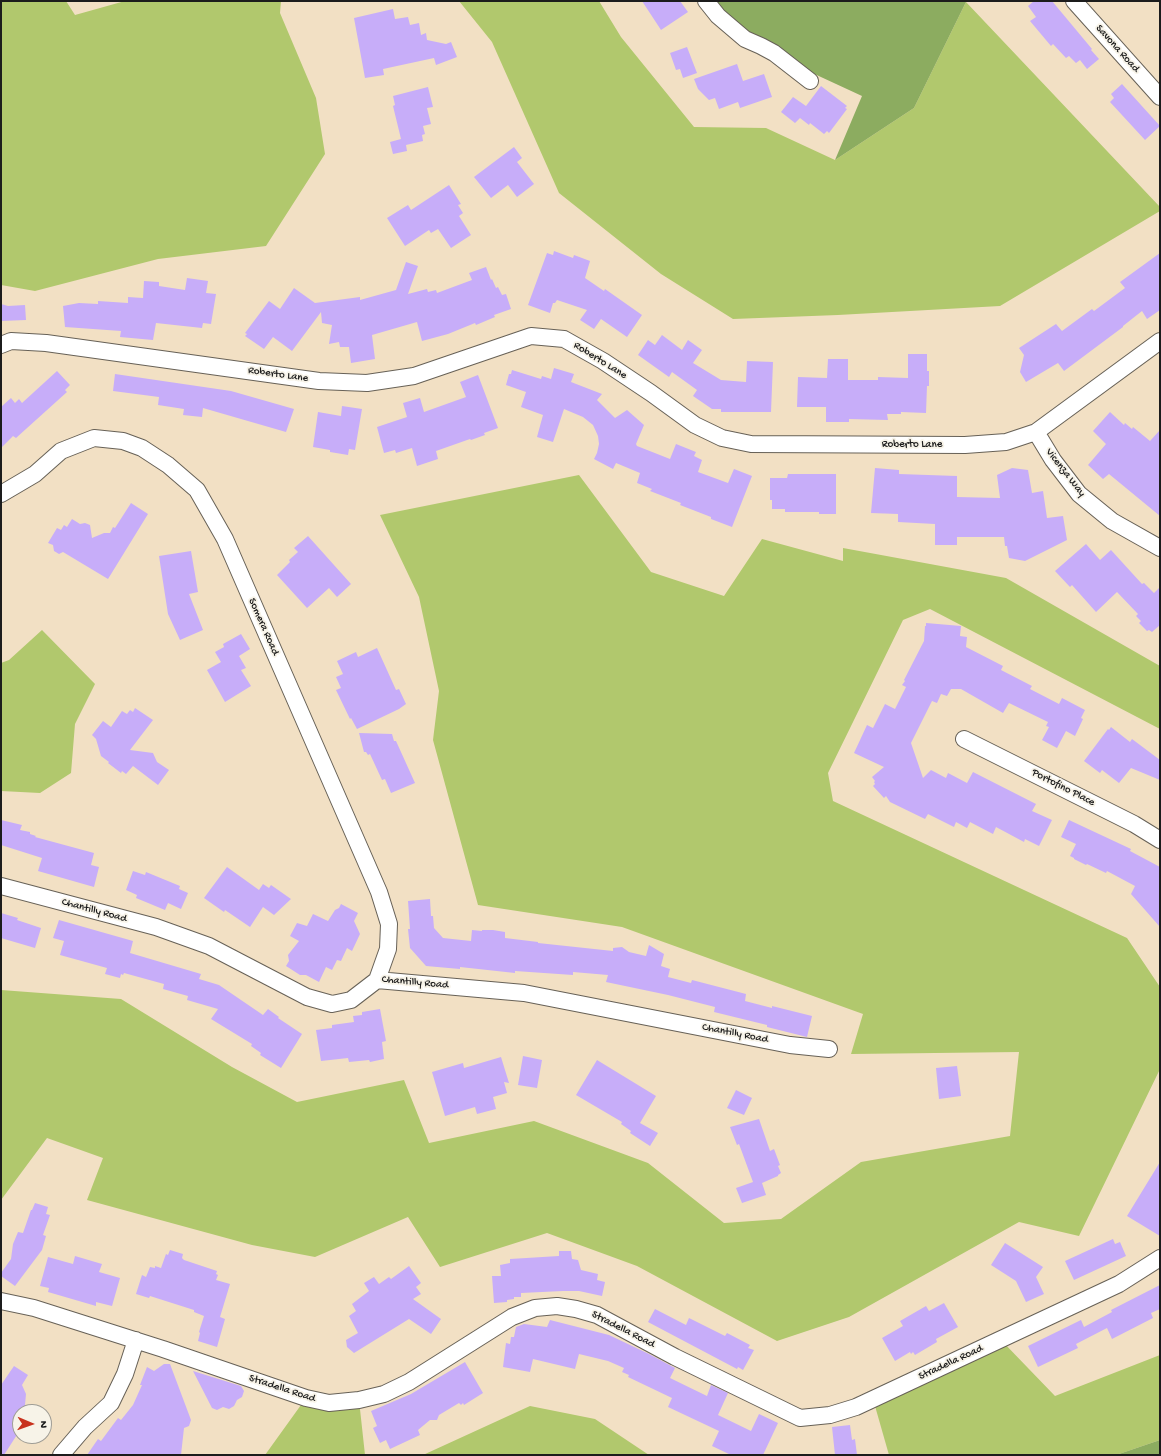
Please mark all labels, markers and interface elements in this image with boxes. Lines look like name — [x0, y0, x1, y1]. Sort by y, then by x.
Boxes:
street label: Savona Road — [1092, 22, 1142, 76]
street label: Roberto Lane — [571, 339, 629, 383]
street label: Roberto Lane — [247, 364, 309, 386]
street label: Roberto Lane — [882, 438, 942, 452]
street label: Vicenza Way — [1042, 446, 1088, 500]
street label: Somera Road — [245, 596, 281, 658]
street label: Portofino Place — [1029, 766, 1097, 810]
street label: Chantilly Road — [60, 896, 128, 926]
street label: Chantilly Road — [381, 974, 449, 992]
street label: Chantilly Road — [701, 1021, 769, 1047]
street label: Stradella Road — [589, 1308, 657, 1352]
street label: Stradella Road — [917, 1342, 985, 1384]
street label: Stradella Road — [247, 1372, 317, 1406]
north arrow — [12, 1404, 52, 1444]
text: N — [37, 1421, 49, 1428]

